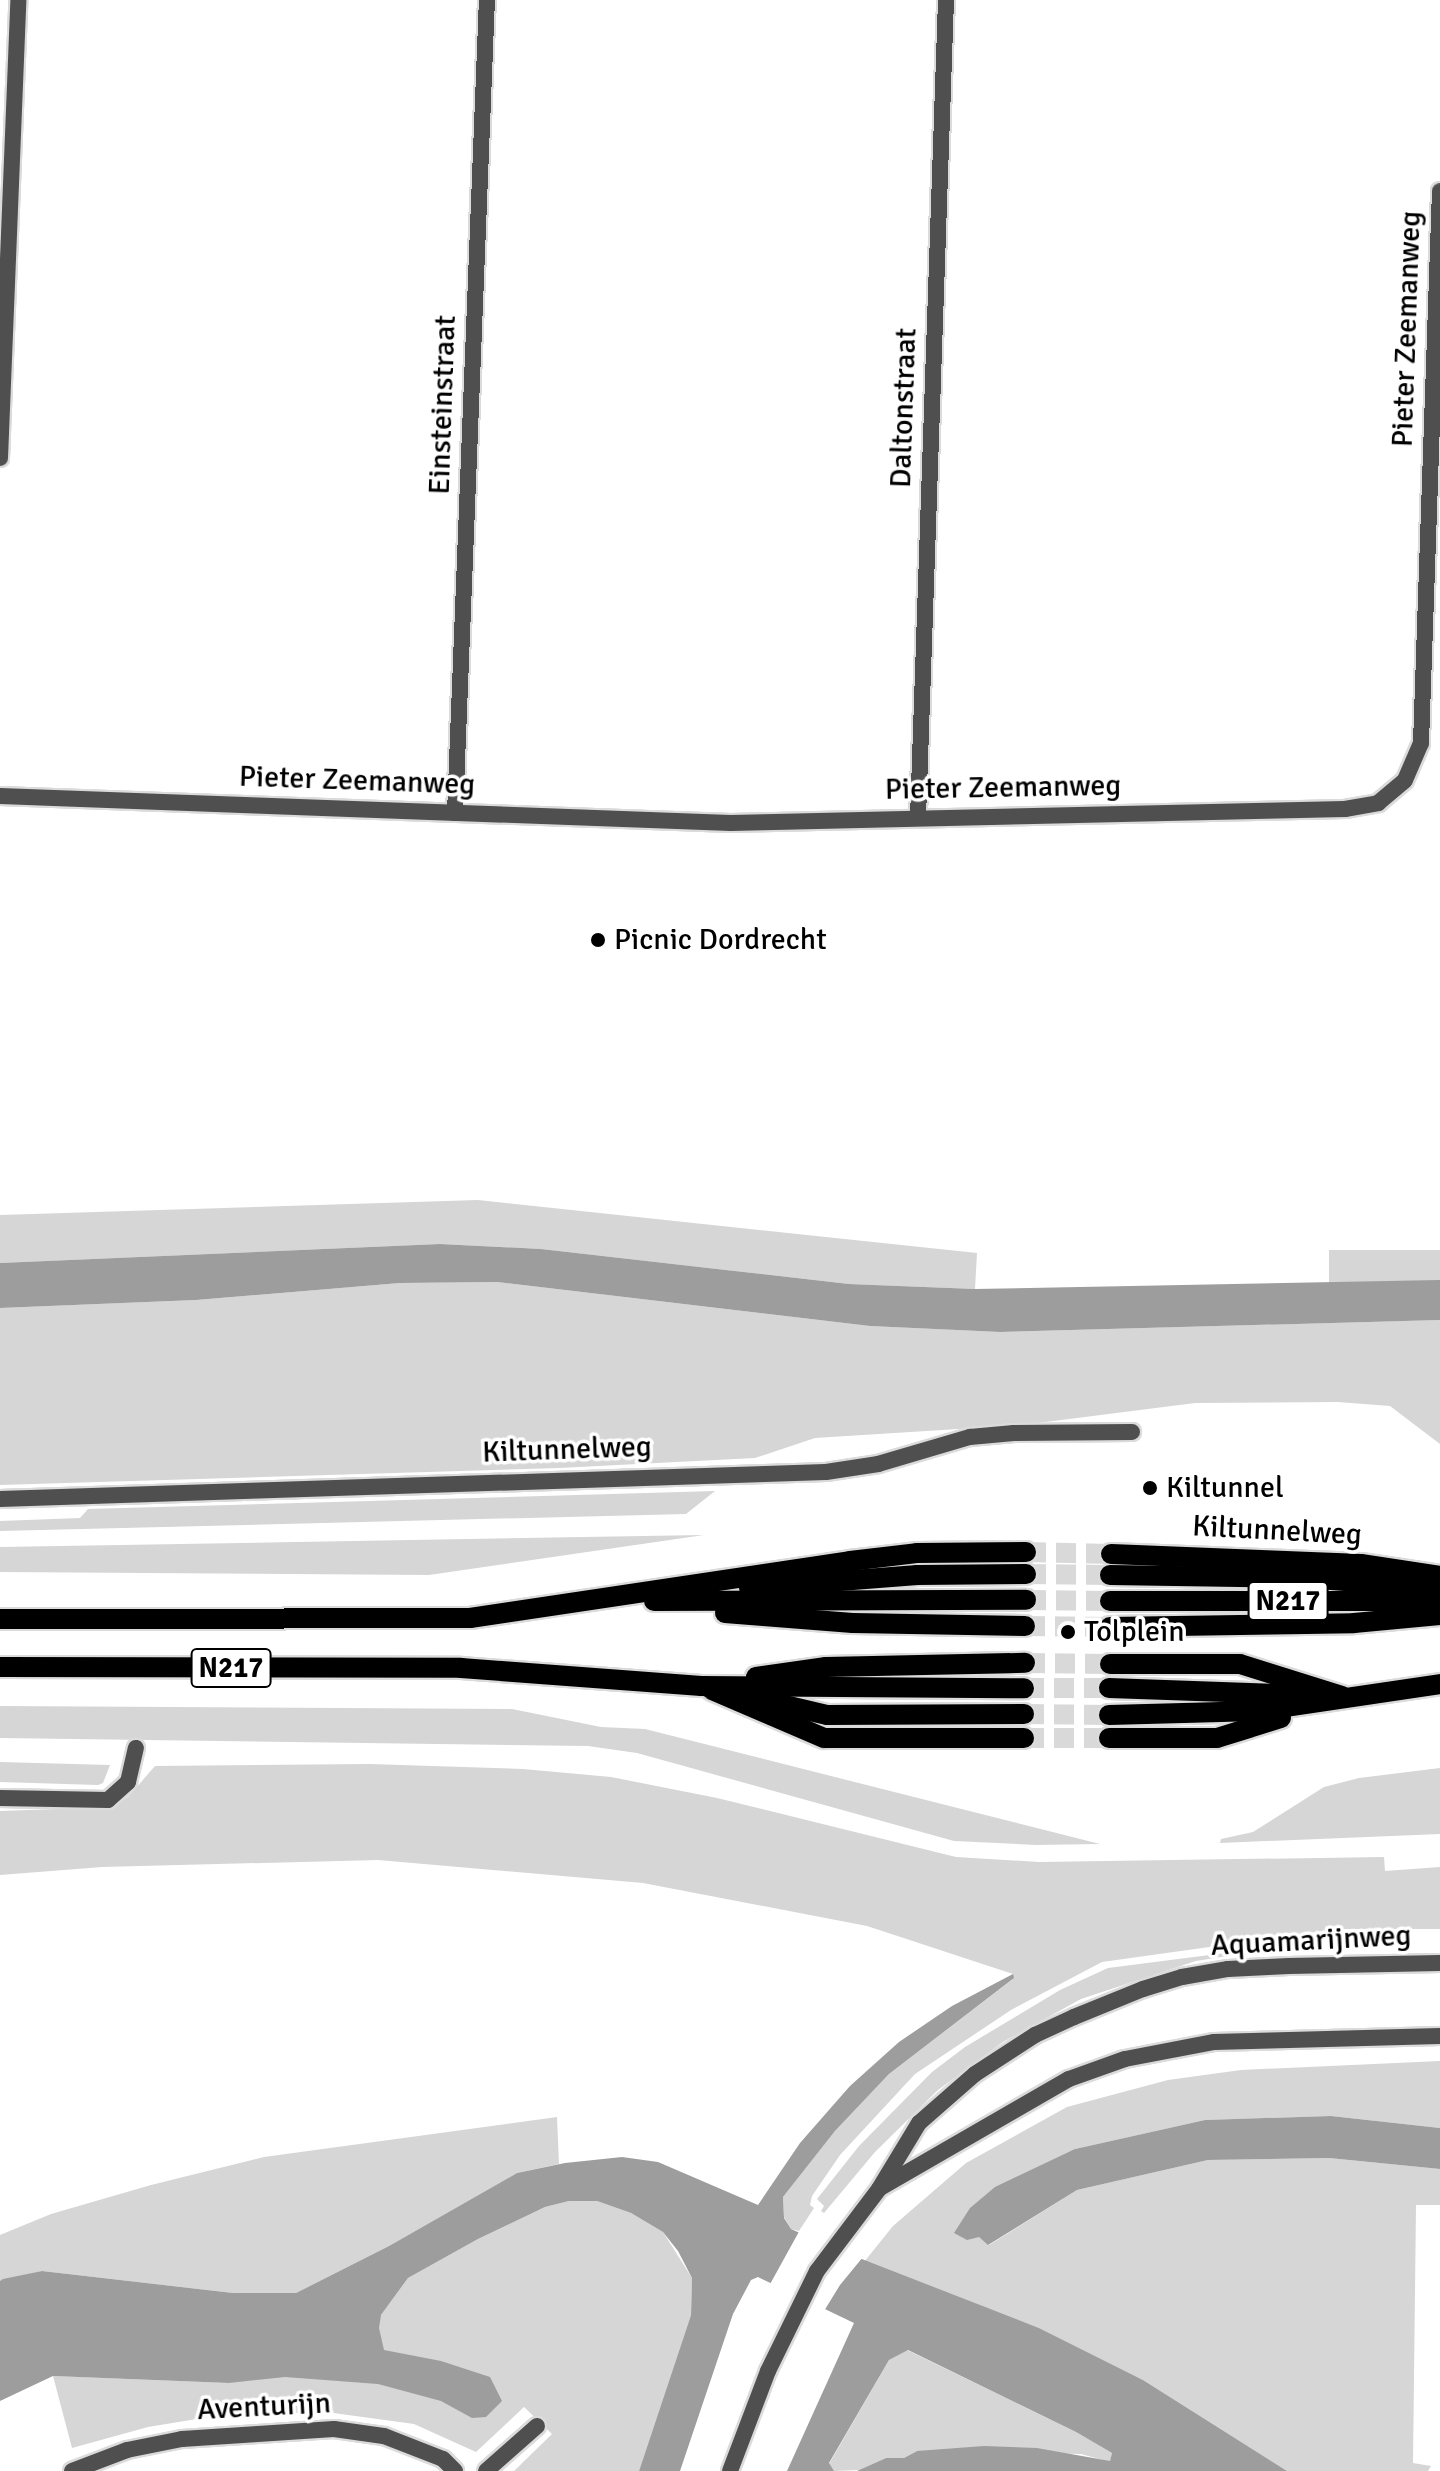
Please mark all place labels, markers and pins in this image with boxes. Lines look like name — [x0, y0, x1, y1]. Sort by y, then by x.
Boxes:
place label: Picnic Dordrecht — [614, 922, 827, 958]
marker: Picnic Dordrecht — [589, 931, 607, 949]
place label: Kiltunnel — [1166, 1470, 1284, 1506]
marker: Kiltunnel — [1141, 1479, 1159, 1497]
place label: Tolplein — [1084, 1614, 1185, 1650]
marker: Tolplein — [1059, 1623, 1077, 1641]

